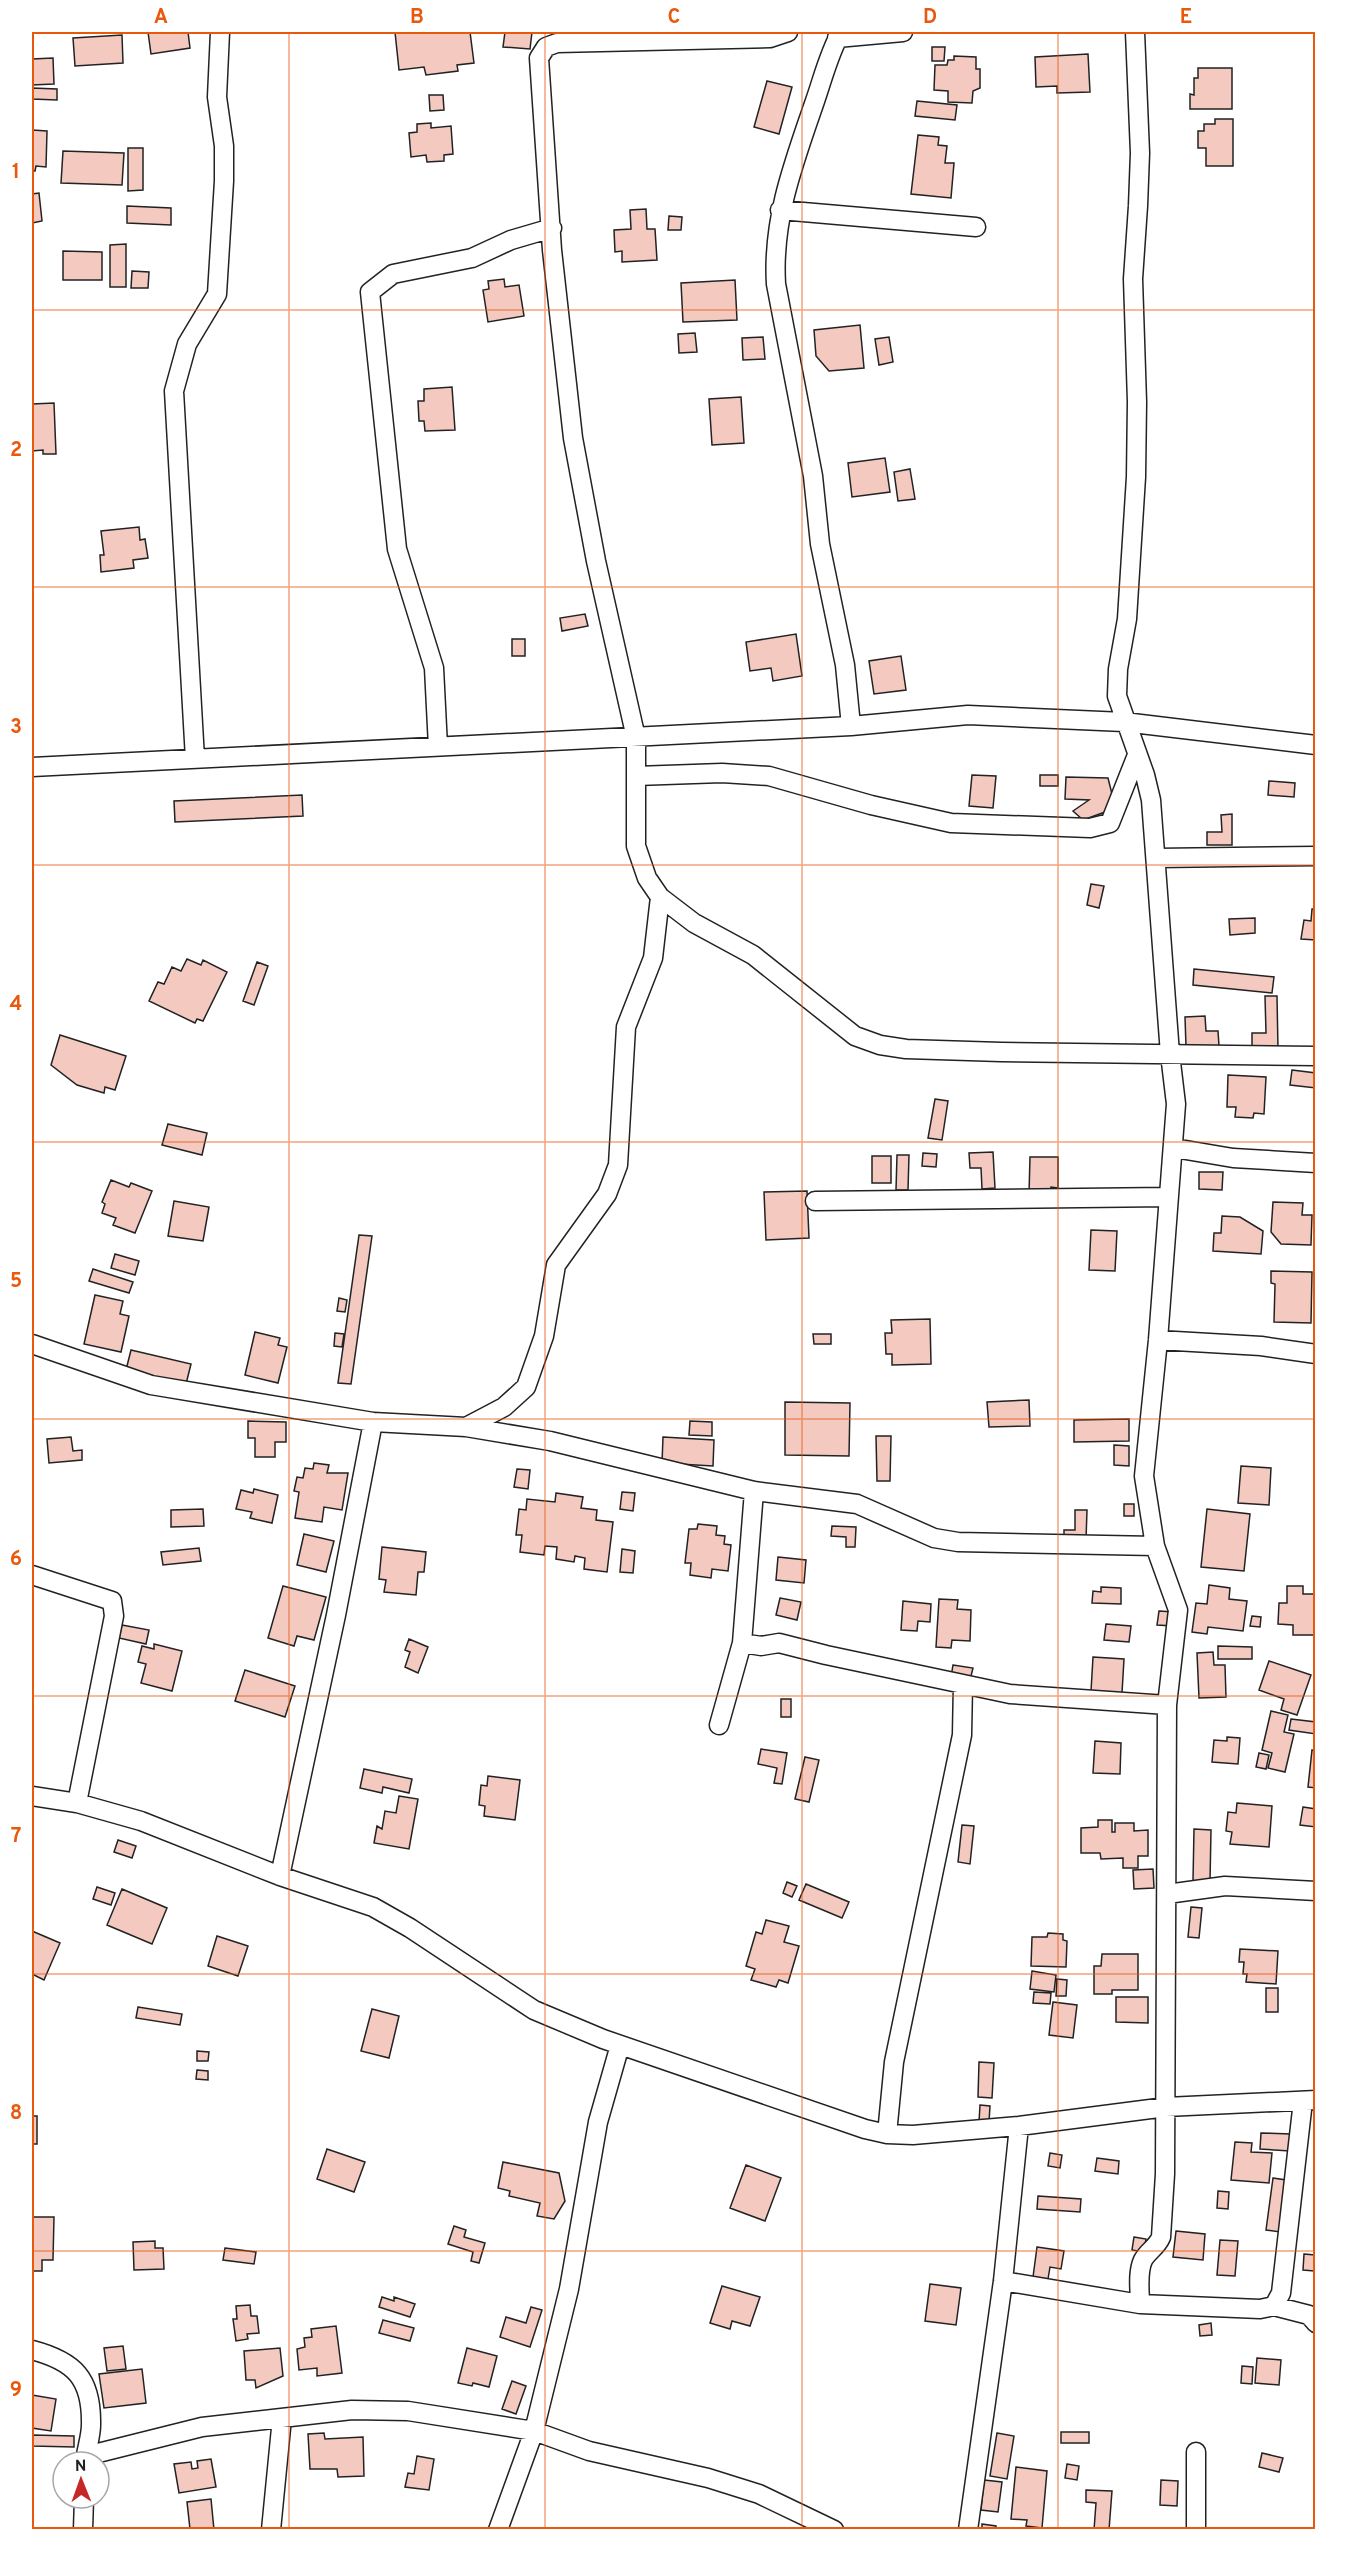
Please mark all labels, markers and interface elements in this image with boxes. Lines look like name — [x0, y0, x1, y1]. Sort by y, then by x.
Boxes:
text: A — [154, 5, 168, 31]
text: B — [410, 5, 424, 31]
text: C — [668, 5, 680, 31]
text: D — [923, 5, 937, 31]
text: E — [1180, 5, 1192, 31]
text: 1 — [12, 160, 20, 186]
text: 2 — [10, 438, 22, 464]
text: 3 — [10, 715, 22, 741]
text: 4 — [10, 992, 22, 1018]
text: 5 — [10, 1269, 22, 1295]
text: 6 — [10, 1547, 22, 1573]
text: 7 — [11, 1824, 21, 1850]
text: 8 — [10, 2101, 22, 2127]
text: 9 — [10, 2378, 22, 2404]
north arrow — [51, 2450, 111, 2510]
text: N — [75, 2457, 87, 2477]

